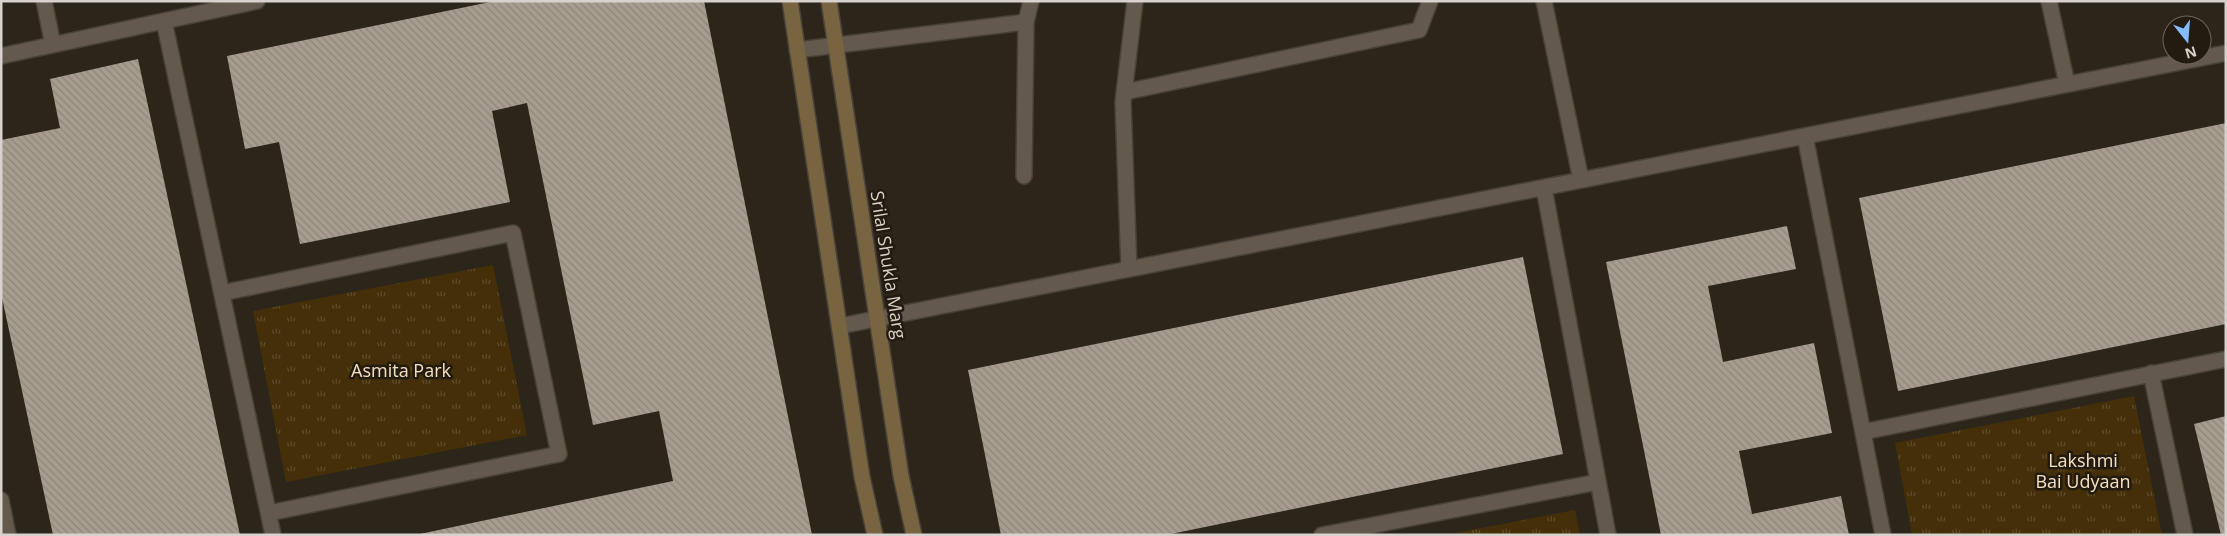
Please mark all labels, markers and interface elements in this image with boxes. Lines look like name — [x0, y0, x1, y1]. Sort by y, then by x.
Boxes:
north arrow — [2162, 15, 2212, 65]
text: N — [2183, 42, 2199, 64]
street label: Srilal Shukla Marg — [865, 189, 913, 341]
park label: Asmita Park — [351, 358, 451, 382]
park label: Lakshmi Bai Udyaan — [2035, 448, 2131, 493]

